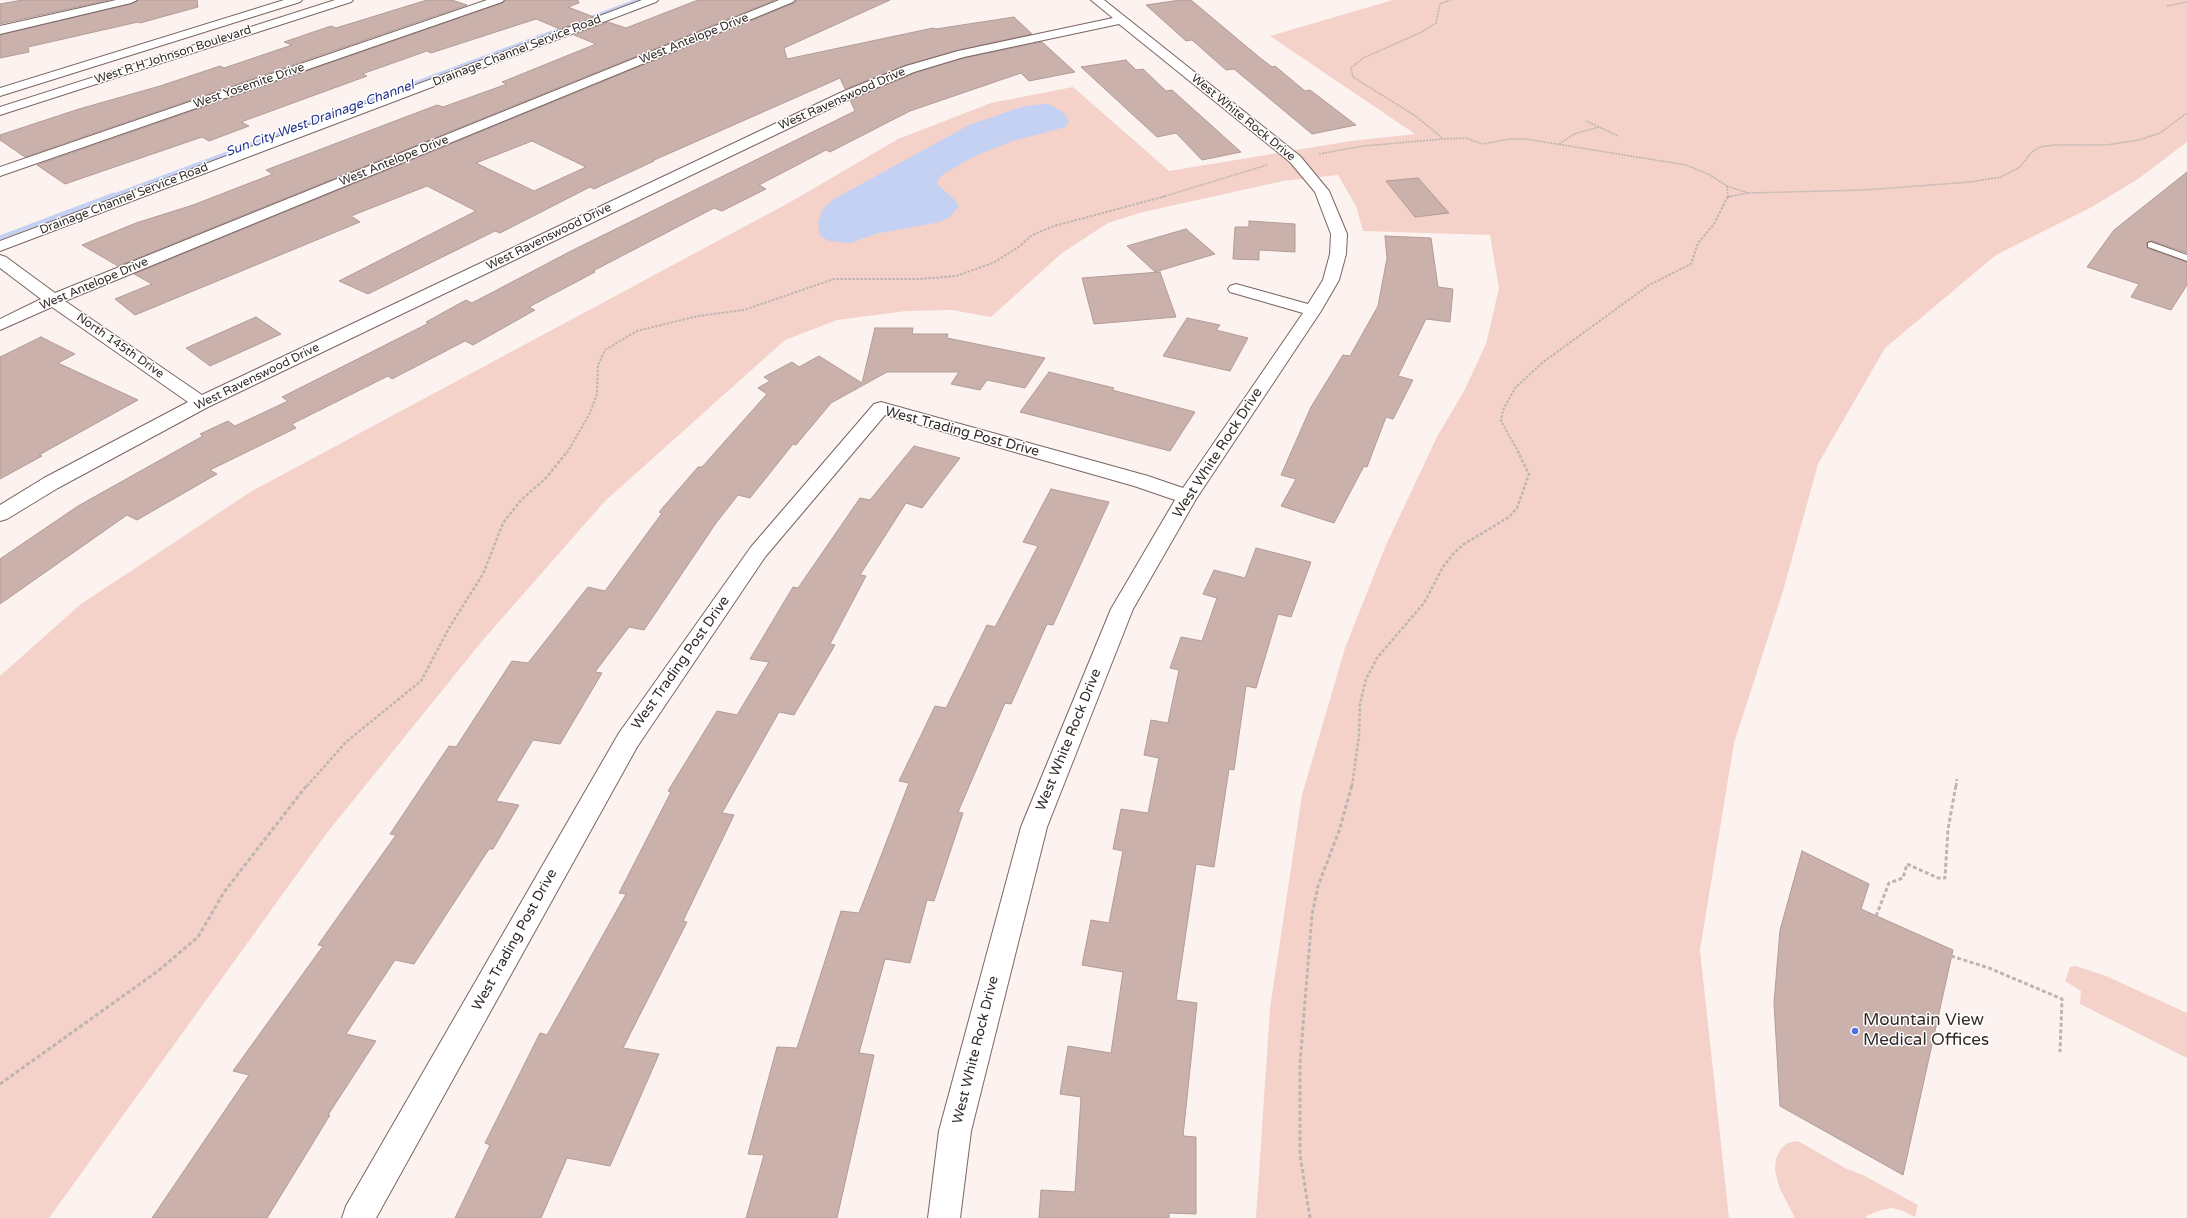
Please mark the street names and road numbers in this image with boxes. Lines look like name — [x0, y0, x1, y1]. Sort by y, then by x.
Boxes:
street label: West Antelope Drive — [637, 11, 751, 67]
street label: Drainage Channel Service Road — [431, 12, 603, 90]
street label: West R H Johnson Boulevard — [93, 23, 253, 87]
street label: West Yosemite Drive — [192, 60, 306, 112]
street label: West Ravenswood Drive — [776, 64, 908, 134]
street label: West White Rock Drive — [1188, 71, 1298, 165]
street label: West Antelope Drive — [337, 133, 451, 189]
street label: Drainage Channel Service Road — [38, 160, 210, 238]
street label: West Ravenswood Drive — [484, 200, 614, 274]
street label: West Antelope Drive — [38, 255, 150, 313]
street label: North 145th Drive — [73, 310, 167, 382]
street label: West Ravenswood Drive — [192, 340, 322, 414]
street label: West White Rock Drive — [1170, 385, 1266, 521]
street label: West Trading Post Drive — [883, 403, 1041, 461]
street label: West Trading Post Drive — [628, 593, 734, 733]
street label: West White Rock Drive — [1033, 666, 1105, 814]
street label: West Trading Post Drive — [469, 866, 561, 1014]
street label: West White Rock Drive — [949, 974, 1003, 1126]

